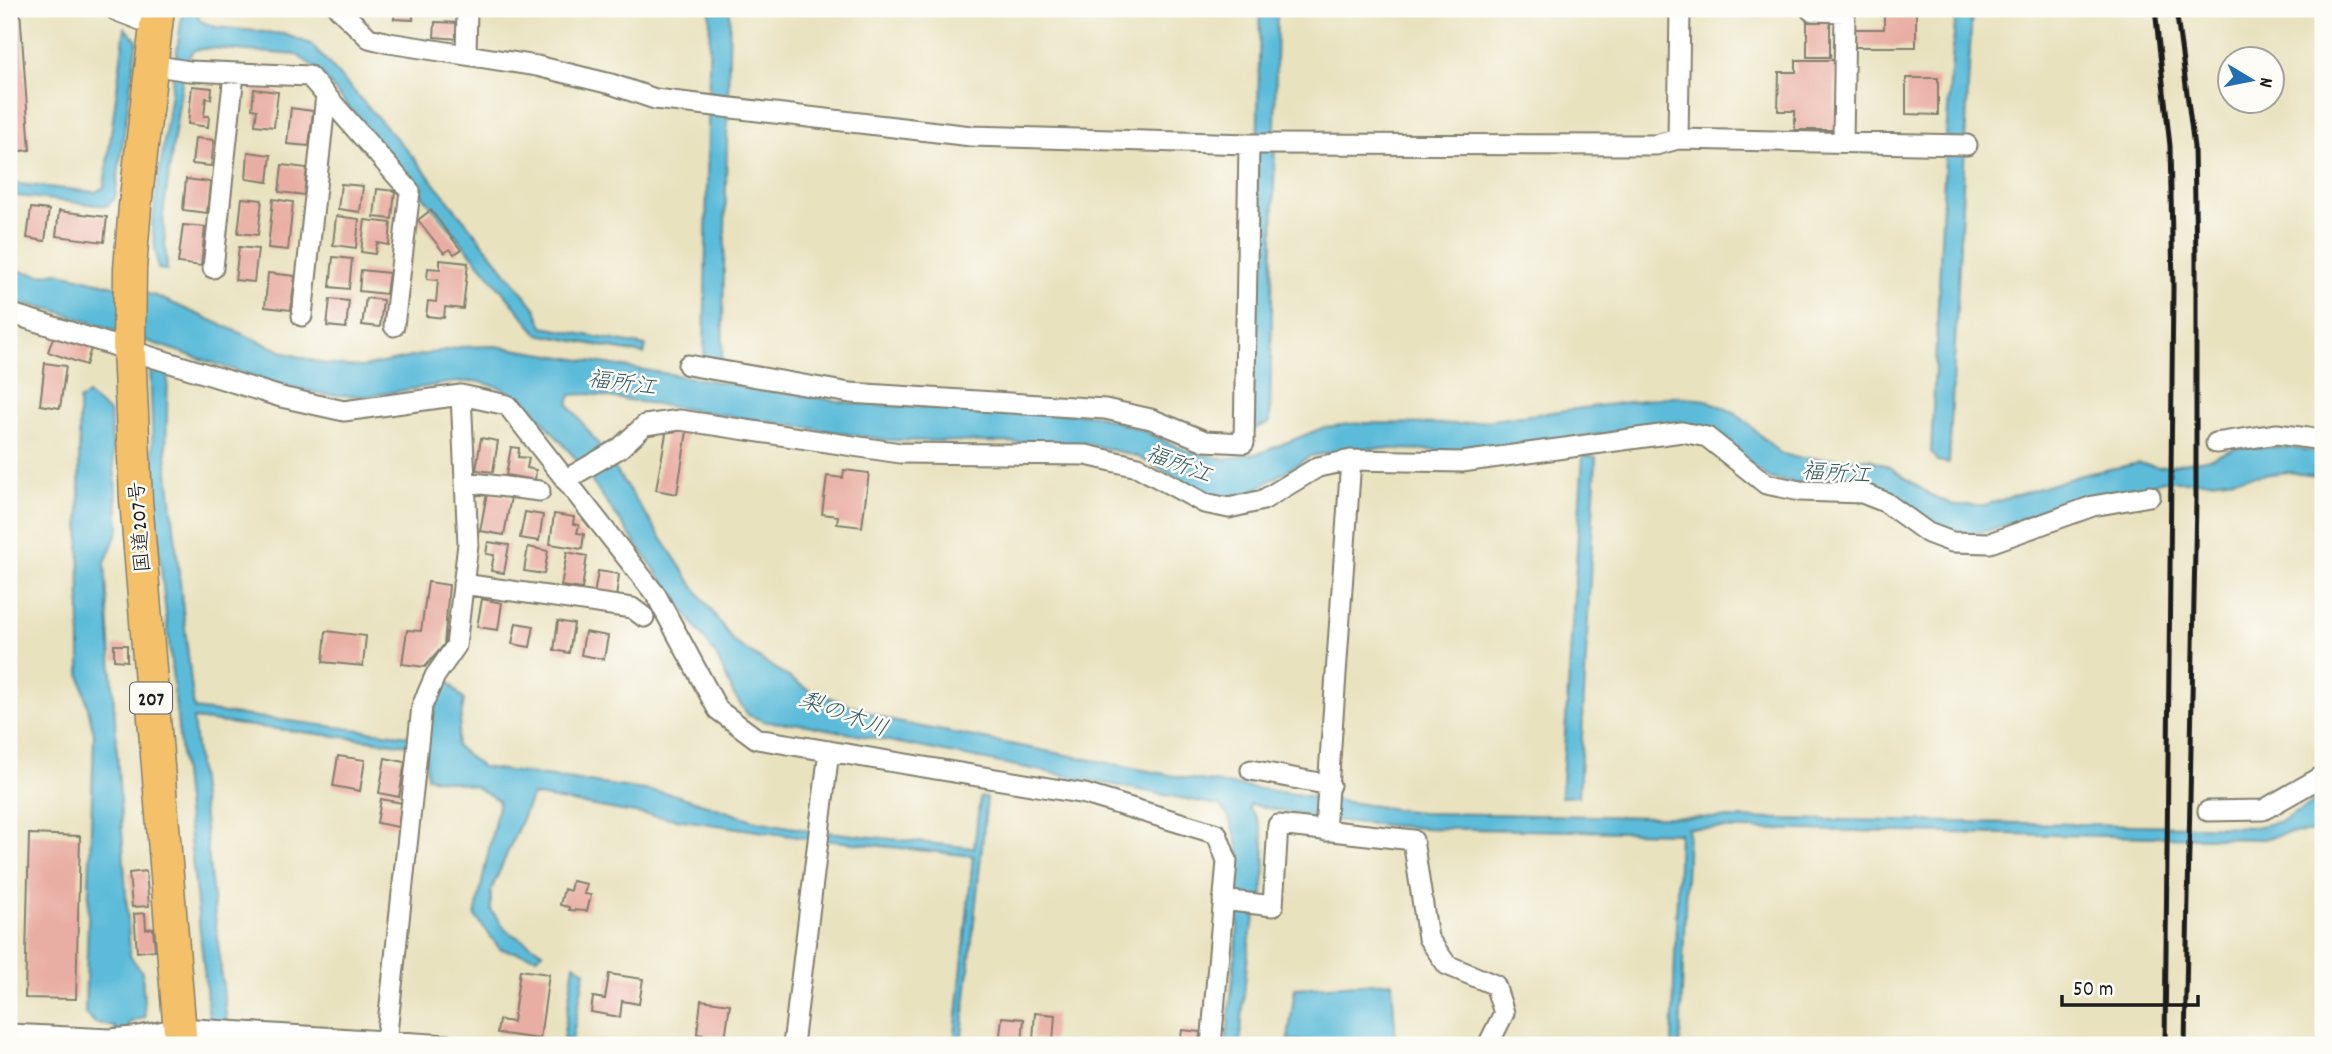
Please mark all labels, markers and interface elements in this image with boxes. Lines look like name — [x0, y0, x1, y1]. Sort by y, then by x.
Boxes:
north arrow — [2216, 46, 2286, 116]
text: N — [2250, 75, 2278, 89]
water label: 福所江 — [585, 364, 659, 407]
water label: 福所江 — [1140, 438, 1217, 494]
water label: 福所江 — [1800, 457, 1872, 494]
street label: 国道207号 — [124, 480, 160, 574]
road number: 207 — [130, 682, 172, 713]
water label: 梨の木川 — [794, 685, 892, 748]
scale bar — [2062, 963, 2199, 1007]
text: 50 m — [2073, 976, 2113, 1006]

